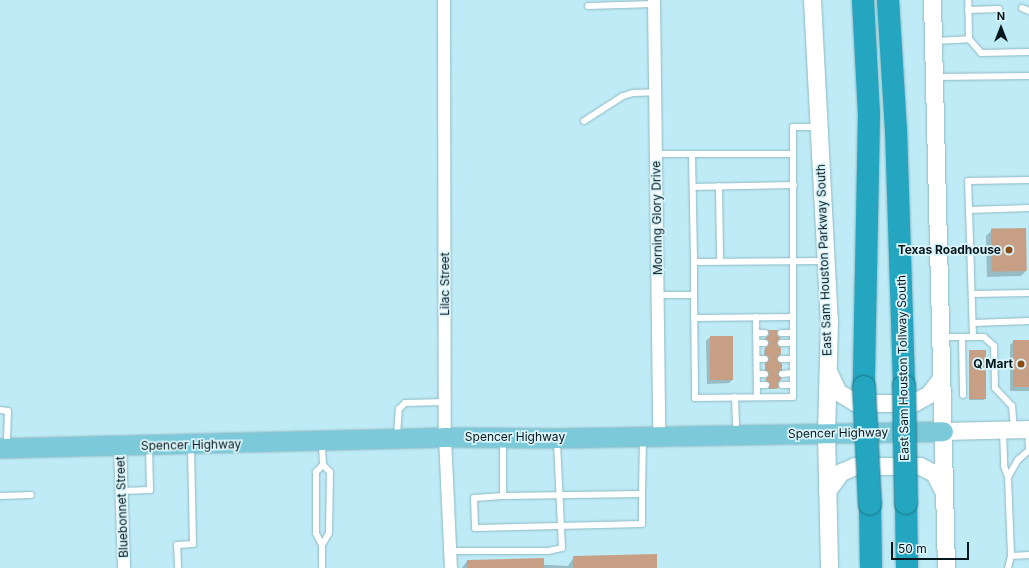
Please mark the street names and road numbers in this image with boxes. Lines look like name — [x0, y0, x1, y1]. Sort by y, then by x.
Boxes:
street label: Morning Glory Drive — [649, 161, 665, 275]
street label: East Sam Houston Parkway South — [813, 164, 835, 356]
street label: Lilac Street — [438, 252, 452, 316]
street label: East Sam Houston Tollway South — [894, 275, 912, 461]
street label: Spencer Highway — [788, 425, 888, 441]
street label: Spencer Highway — [465, 430, 565, 444]
street label: Spencer Highway — [141, 437, 241, 453]
street label: Bluebonnet Street — [113, 456, 131, 558]

